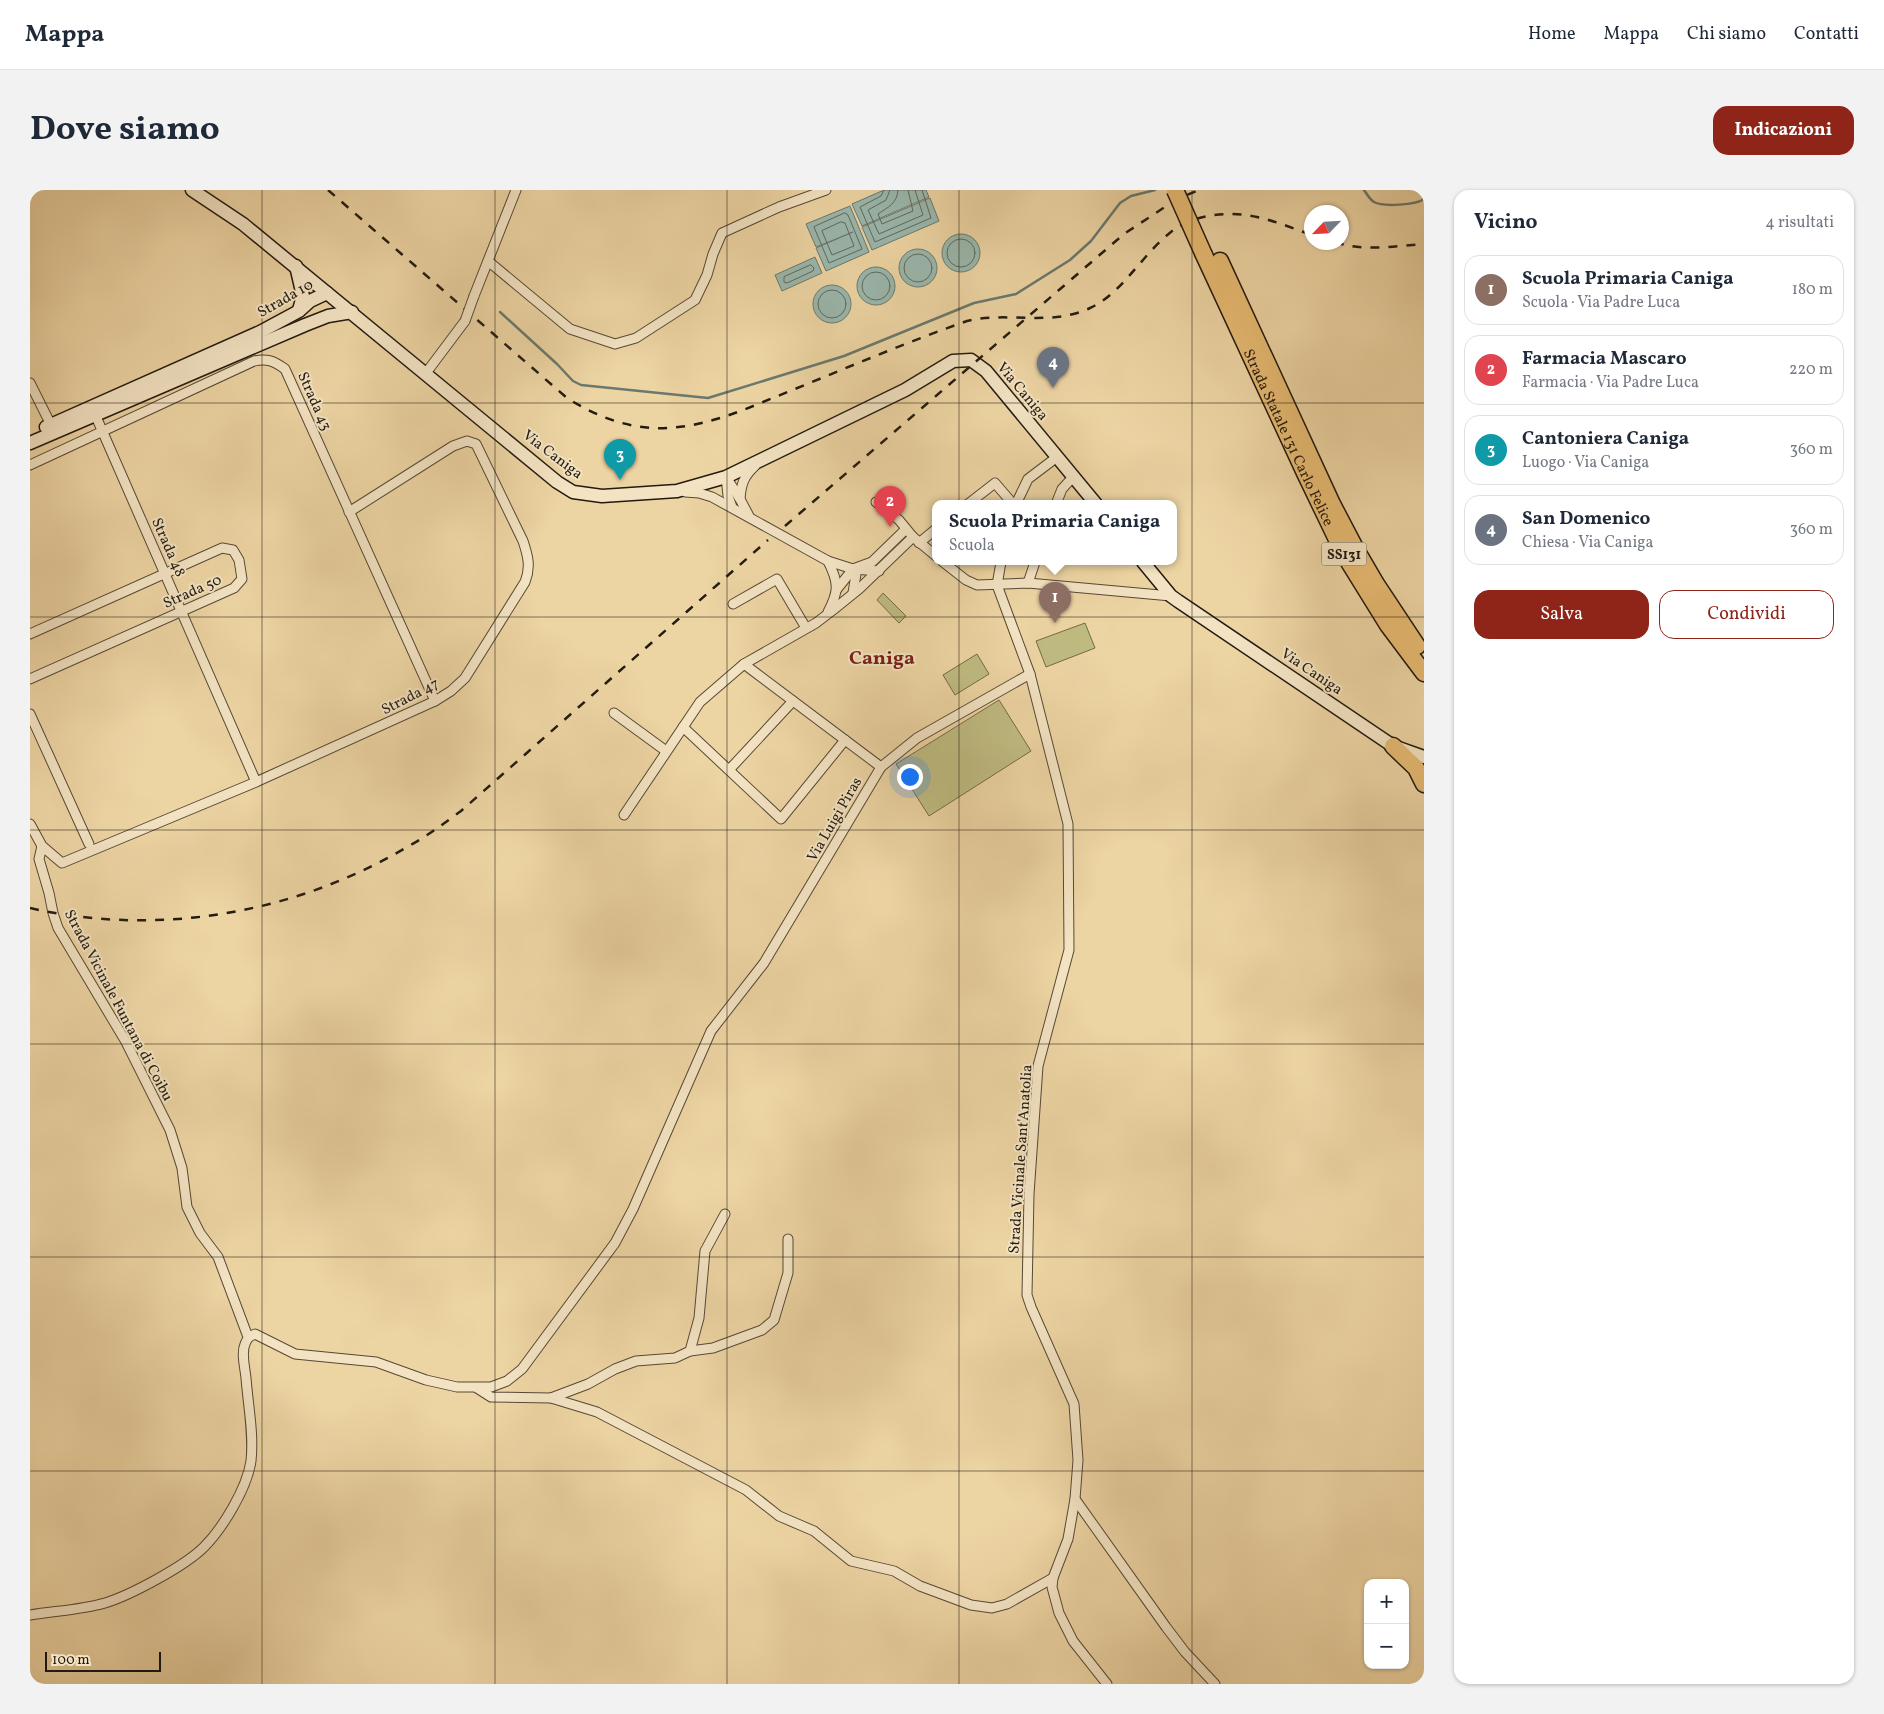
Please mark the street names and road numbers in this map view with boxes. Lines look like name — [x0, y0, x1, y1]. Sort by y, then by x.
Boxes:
street label: Strada 10 — [254, 275, 317, 324]
street label: Strada Statale 131 Carlo Felice — [1237, 346, 1338, 530]
street label: Via Caniga — [991, 358, 1053, 426]
street label: Strada 43 — [291, 369, 336, 434]
street label: Via Caniga — [518, 426, 587, 485]
street label: Strada 48 — [145, 515, 190, 580]
road number: SS131 — [1322, 542, 1366, 566]
street label: Strada 50 — [160, 570, 225, 615]
street label: Via Caniga — [1276, 644, 1346, 701]
street label: Strada 47 — [378, 674, 443, 721]
street label: Via Luigi Piras — [803, 774, 868, 866]
street label: Strada Vicinale Funtana di Coibu — [58, 906, 177, 1105]
street label: Strada Vicinale Sant'Anatolia — [1004, 1064, 1039, 1254]

